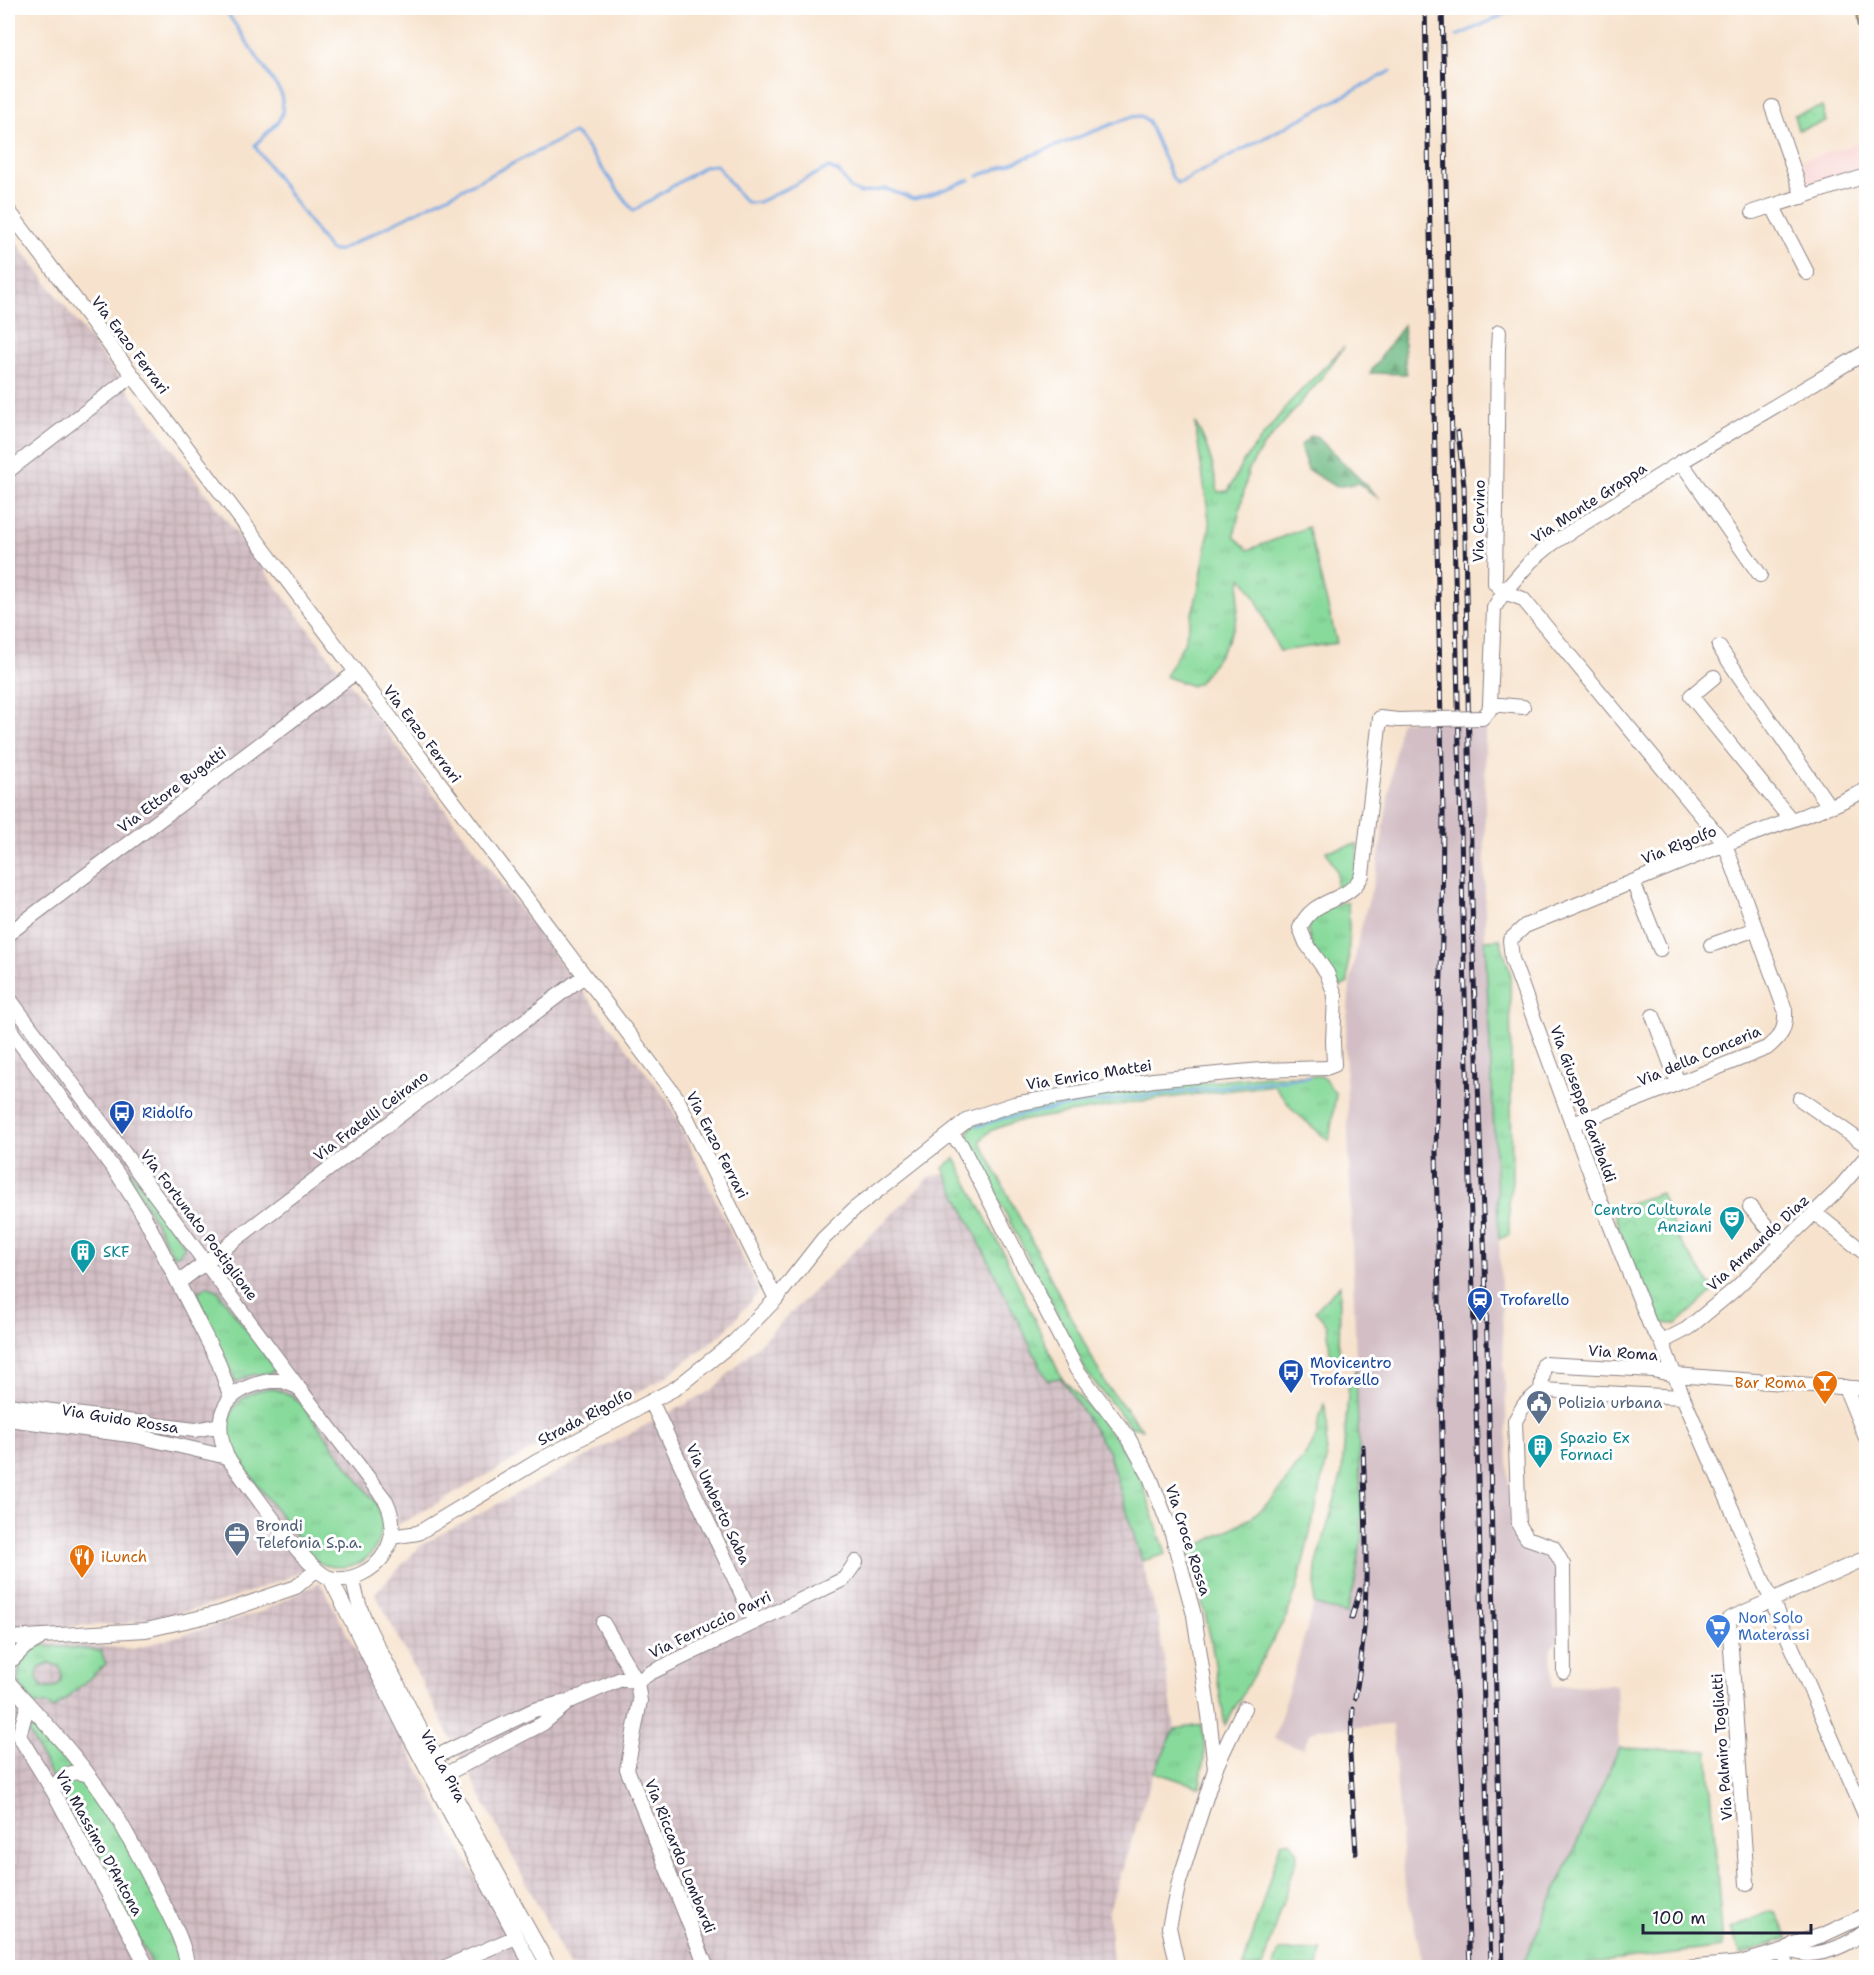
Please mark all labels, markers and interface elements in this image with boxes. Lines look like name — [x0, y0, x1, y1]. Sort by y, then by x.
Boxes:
street label: Via Enzo Ferrari — [87, 292, 173, 398]
street label: Via Monte Grappa — [1527, 458, 1651, 548]
street label: Via Cervino — [1468, 479, 1490, 563]
street label: Via Enzo Ferrari — [379, 681, 465, 787]
street label: Via Ettore Bugatti — [114, 743, 230, 837]
street label: Via Rigolfo — [1638, 821, 1720, 869]
street label: Via della Conceria — [1634, 1021, 1764, 1091]
street label: Via Giuseppe Garibaldi — [1545, 1023, 1621, 1185]
street label: Via Enrico Mattei — [1025, 1055, 1153, 1095]
street label: Via Fratelli Ceirano — [309, 1066, 433, 1166]
street label: Via Enzo Ferrari — [681, 1088, 753, 1202]
bus stop icon: Ridolfo — [107, 1098, 137, 1136]
place label: Ridolfo — [142, 1103, 193, 1123]
street label: Via Fortunato Postiglione — [136, 1145, 262, 1305]
street label: Via Armando Diaz — [1703, 1190, 1813, 1296]
place label: Centro Culturale Anziani — [1594, 1200, 1712, 1237]
theatre icon: Centro Culturale Anziani — [1717, 1204, 1747, 1242]
building icon: SKF — [68, 1237, 98, 1275]
place label: SKF — [103, 1242, 129, 1262]
station icon: Trofarello — [1465, 1285, 1495, 1323]
place label: Trofarello — [1500, 1290, 1569, 1310]
street label: Via Roma — [1587, 1341, 1659, 1365]
place label: Movicentro Trofarello — [1310, 1353, 1392, 1390]
bus stop icon: Movicentro Trofarello — [1276, 1357, 1306, 1395]
bar icon: Bar Roma — [1810, 1368, 1840, 1406]
place label: Bar Roma — [1735, 1373, 1807, 1393]
street label: Strada Rigolfo — [534, 1384, 636, 1450]
public building icon: Polizia urbana — [1524, 1388, 1554, 1426]
place label: Polizia urbana — [1558, 1393, 1663, 1413]
street label: Via Guido Rossa — [60, 1400, 181, 1438]
place label: Spazio Ex Fornaci — [1560, 1428, 1630, 1465]
building icon: Spazio Ex Fornaci — [1525, 1432, 1555, 1470]
street label: Via Umberto Saba — [681, 1440, 755, 1568]
street label: Via Croce Rossa — [1161, 1482, 1216, 1599]
place label: Brondi Telefonia S.p.a. — [256, 1516, 362, 1553]
office icon: Brondi Telefonia S.p.a. — [222, 1520, 252, 1558]
restaurant icon: iLunch — [67, 1542, 97, 1580]
place label: iLunch — [101, 1547, 147, 1567]
street label: Via Ferruccio Parri — [646, 1587, 774, 1663]
place label: Non Solo Materassi — [1738, 1608, 1810, 1645]
supermarket icon: Non Solo Materassi — [1703, 1612, 1733, 1650]
street label: Via Palmiro Togliatti — [1707, 1673, 1737, 1821]
street label: Via La Pira — [416, 1726, 471, 1806]
street label: Via Massimo D'Antona — [51, 1767, 148, 1920]
street label: Via Riccardo Lombardi — [640, 1776, 720, 1936]
scale bar — [1643, 1897, 1811, 1935]
text: 100 m — [1652, 1906, 1706, 1930]

